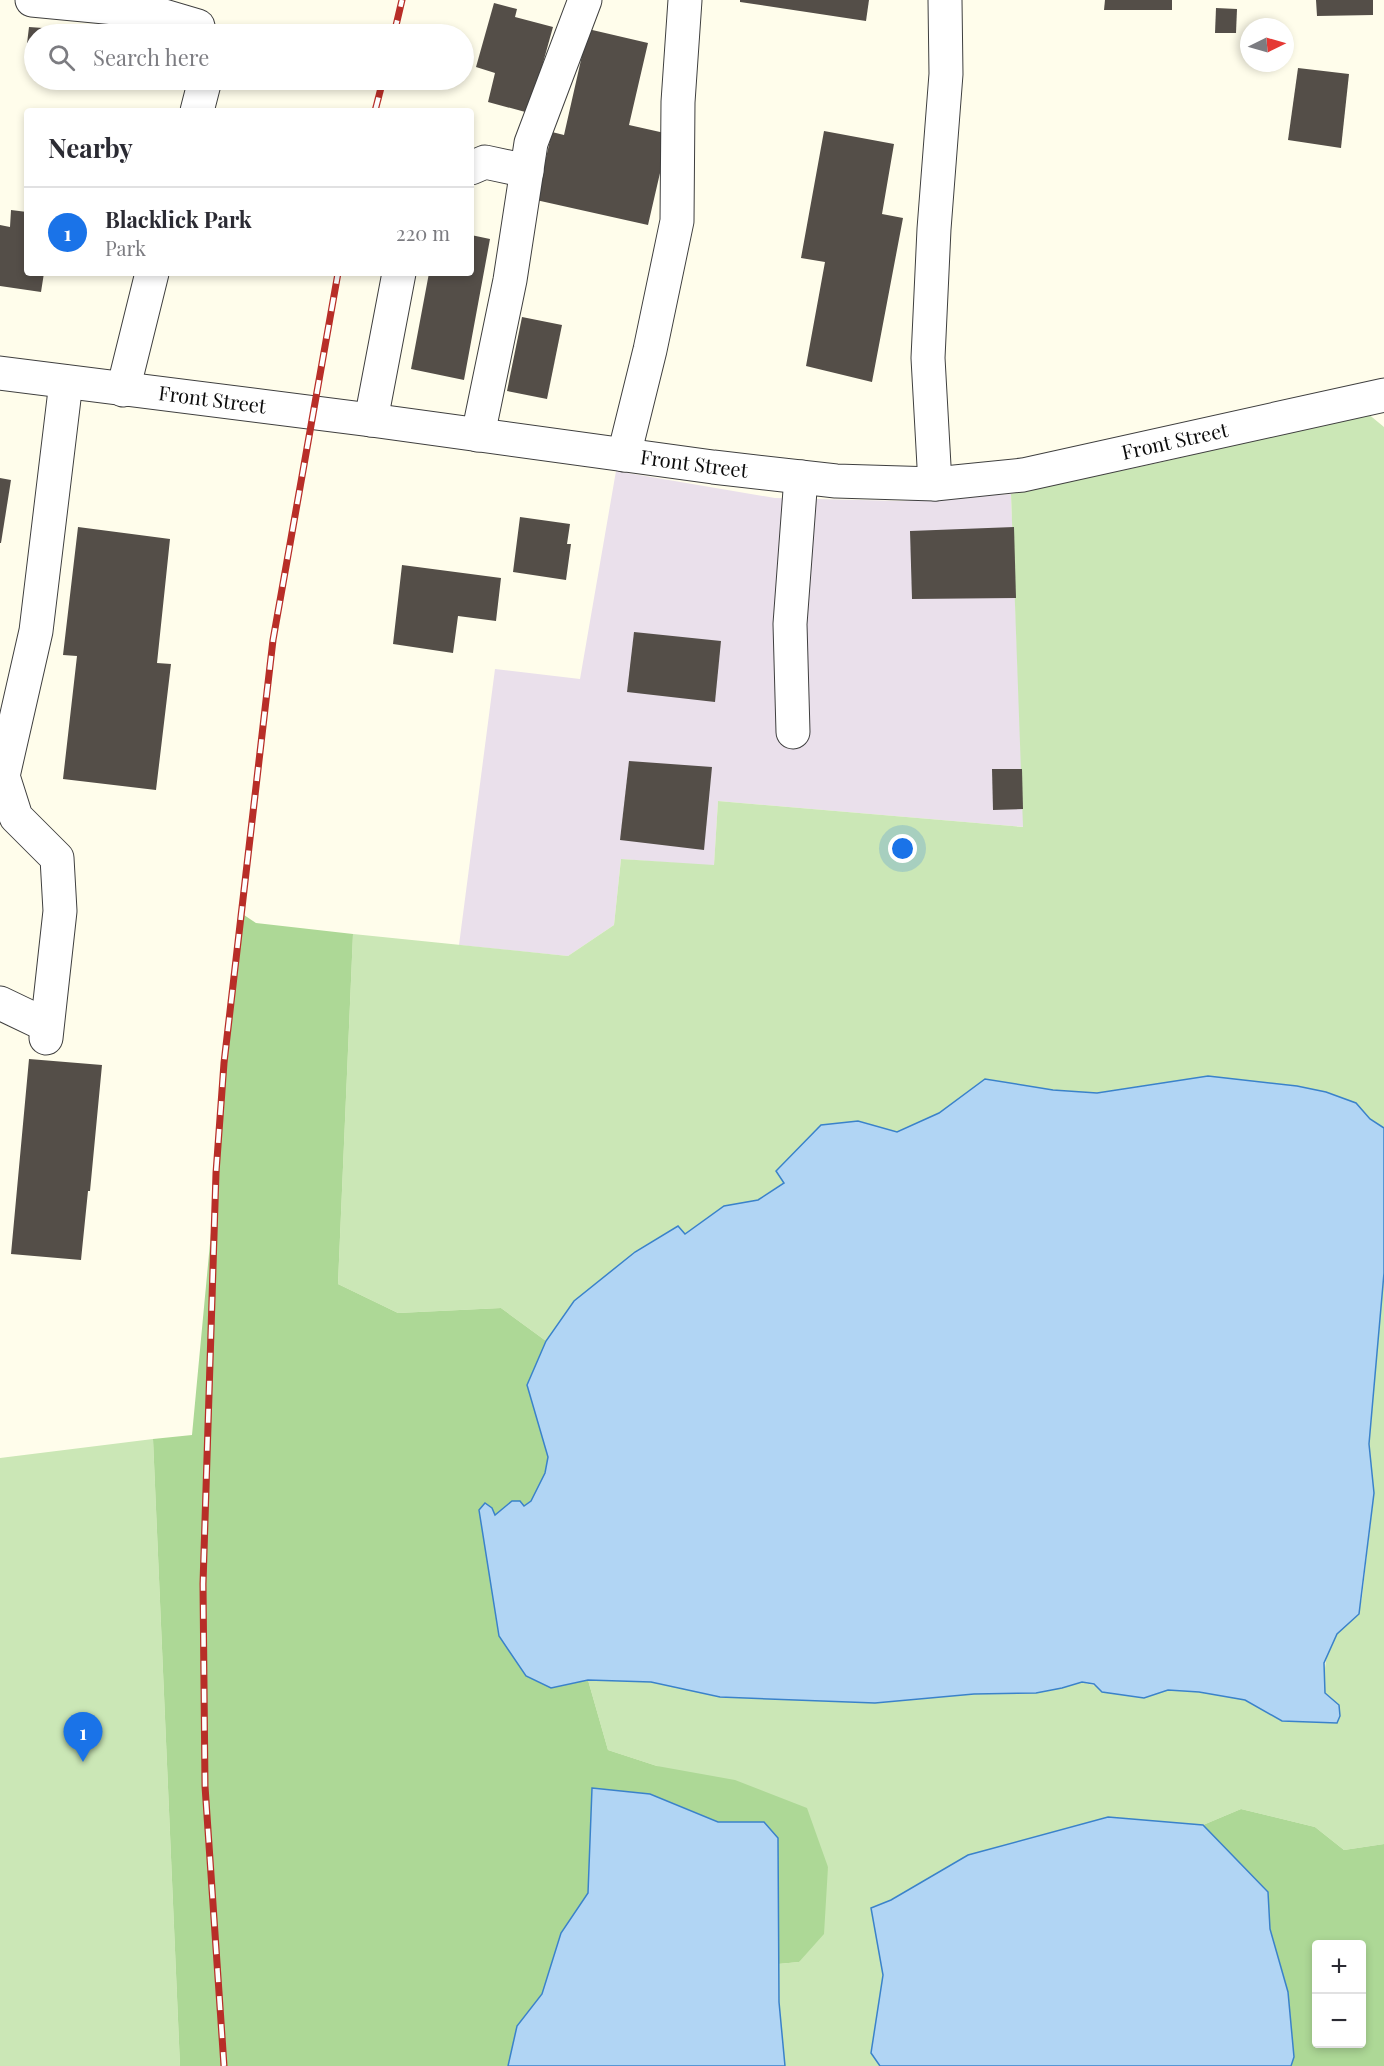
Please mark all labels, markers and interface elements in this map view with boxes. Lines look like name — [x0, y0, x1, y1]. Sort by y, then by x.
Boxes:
north arrow — [1240, 18, 1294, 72]
search box — [24, 24, 474, 90]
icon: search — [45, 41, 78, 74]
text: Search here — [93, 42, 209, 72]
text: Nearby — [48, 130, 133, 165]
text: Blacklick Park — [105, 204, 252, 234]
text: 1 — [64, 219, 71, 246]
text: 220 m — [396, 219, 450, 246]
text: Park — [105, 234, 146, 261]
street label: Front Street — [157, 378, 269, 419]
street label: Front Street — [1119, 415, 1231, 465]
street label: Front Street — [639, 442, 750, 483]
your location — [888, 834, 917, 863]
pin: 1 — [64, 1712, 103, 1762]
map controls — [1312, 1940, 1366, 2048]
button: + — [1312, 1940, 1366, 1994]
button: − — [1312, 1994, 1366, 2048]

